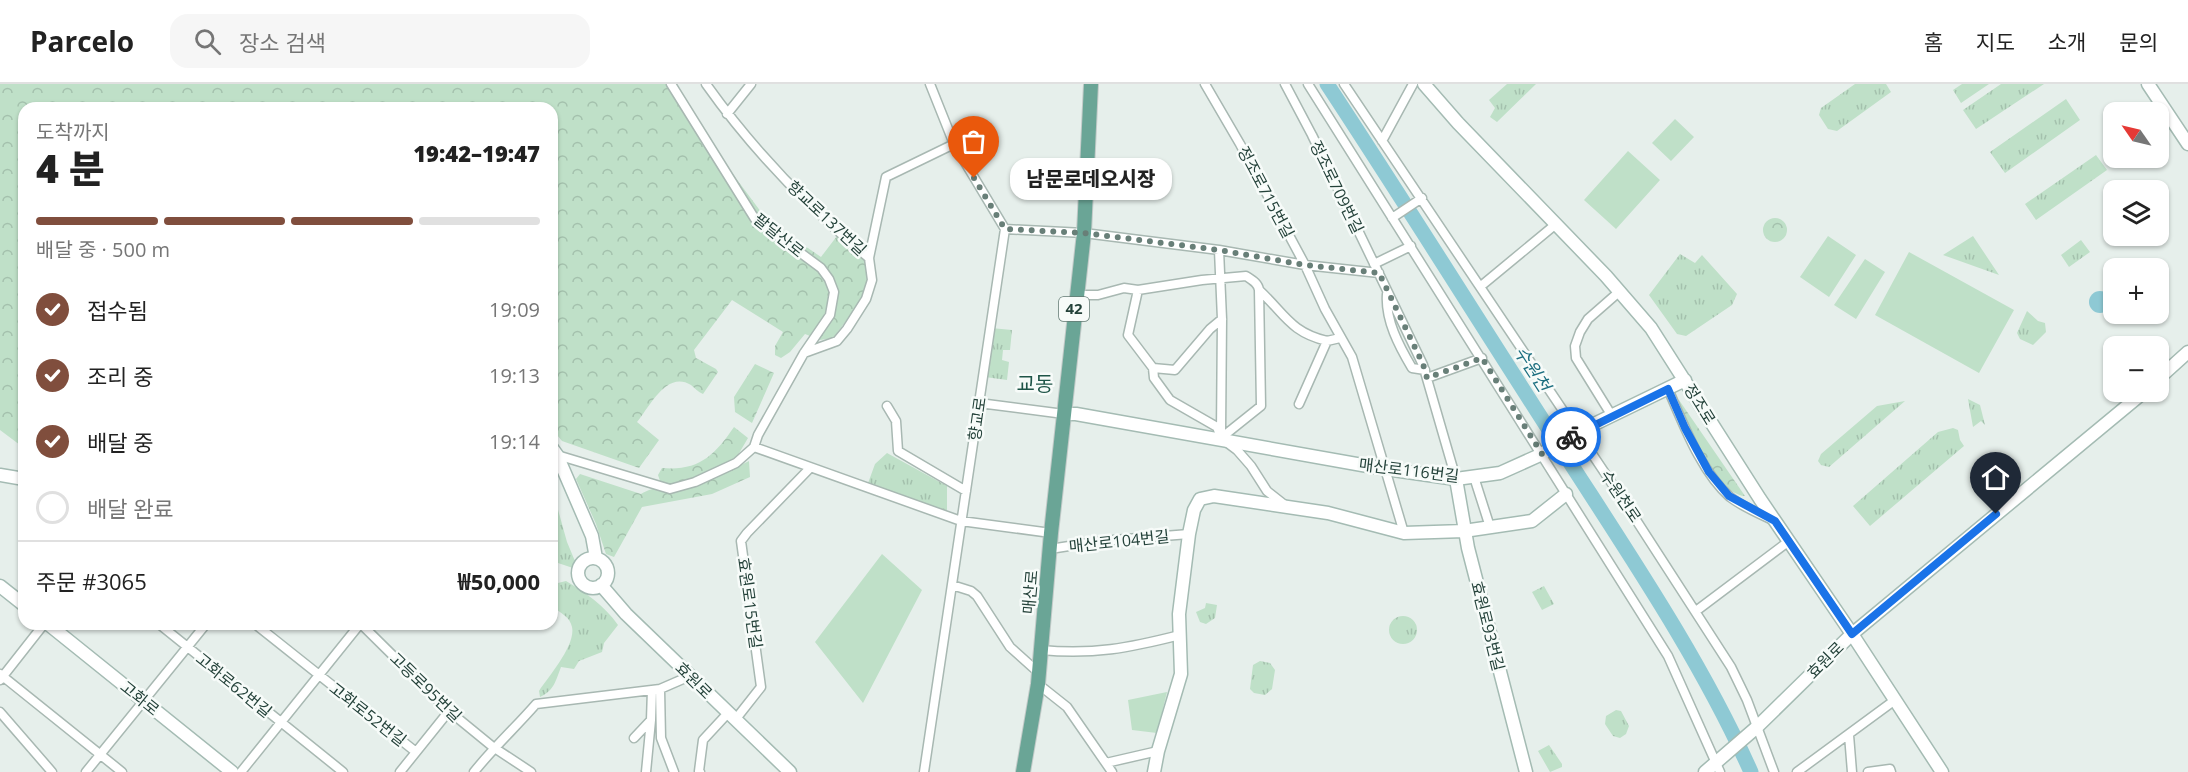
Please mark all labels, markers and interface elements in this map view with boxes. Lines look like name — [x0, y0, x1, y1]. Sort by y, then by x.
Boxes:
search box — [170, 14, 590, 68]
text: Parcelo — [30, 22, 134, 60]
icon: search — [191, 25, 224, 58]
text: 장소 검색 — [239, 27, 326, 57]
text: 홈 — [1924, 28, 1943, 56]
text: 지도 — [1976, 28, 2015, 56]
text: 소개 — [2048, 28, 2086, 56]
text: 문의 — [2119, 28, 2158, 56]
north arrow — [2103, 102, 2169, 168]
map controls — [2103, 102, 2169, 402]
pin — [948, 116, 999, 178]
text: 도착까지 — [36, 118, 110, 145]
icon: bag — [957, 125, 990, 158]
street label: 정조로709번길 — [1305, 137, 1369, 237]
text: 19:42–19:47 — [413, 138, 540, 168]
text: 4 분 — [36, 141, 105, 194]
street label: 정조로715번길 — [1233, 142, 1299, 242]
callout: 남문로데오시장 — [1010, 157, 1172, 199]
text: 남문로데오시장 — [1027, 165, 1155, 192]
street label: 향교로137번길 — [783, 175, 871, 261]
button: layers — [2103, 180, 2169, 246]
street label: 팔달산로 — [749, 208, 809, 262]
text: 배달 중 · 500 m — [36, 236, 170, 263]
button: + — [2103, 258, 2169, 324]
icon: check — [36, 293, 69, 326]
text: 접수됨 — [87, 295, 148, 325]
text: 19:09 — [489, 296, 540, 323]
road number: 42 — [1059, 297, 1089, 321]
button: − — [2103, 336, 2169, 402]
water label: 수원천 — [1509, 341, 1558, 398]
icon: check — [36, 359, 69, 392]
text: 조리 중 — [87, 361, 153, 391]
text: 19:13 — [489, 362, 540, 389]
district label: 교동 — [1017, 370, 1053, 397]
street label: 정조로 — [1679, 379, 1721, 429]
street label: 향교로 — [963, 395, 991, 442]
courier — [1541, 407, 1601, 467]
icon: bike — [1555, 421, 1588, 454]
icon: check — [36, 425, 69, 458]
text: 배달 중 — [87, 427, 153, 457]
text: 19:14 — [489, 428, 540, 455]
pin — [1970, 452, 2021, 514]
street label: 매산로116번길 — [1358, 453, 1460, 487]
icon: home — [1979, 461, 2012, 494]
street label: 수원천로 — [1595, 465, 1647, 527]
text: 배달 완료 — [87, 493, 174, 523]
street label: 매산로104번길 — [1068, 525, 1170, 557]
street label: 효원로15번길 — [733, 556, 767, 650]
text: 주문 #3065 — [36, 566, 147, 596]
text: ₩50,000 — [458, 566, 540, 596]
street label: 매산로 — [1017, 569, 1043, 615]
street label: 효원로93번길 — [1466, 579, 1510, 673]
street label: 효원로 — [1802, 636, 1849, 683]
street label: 고등로95번길 — [385, 647, 467, 727]
street label: 고화로62번길 — [191, 648, 277, 722]
street label: 효원로 — [671, 657, 718, 704]
street label: 고화로 — [116, 676, 164, 721]
street label: 고화로52번길 — [325, 677, 411, 751]

